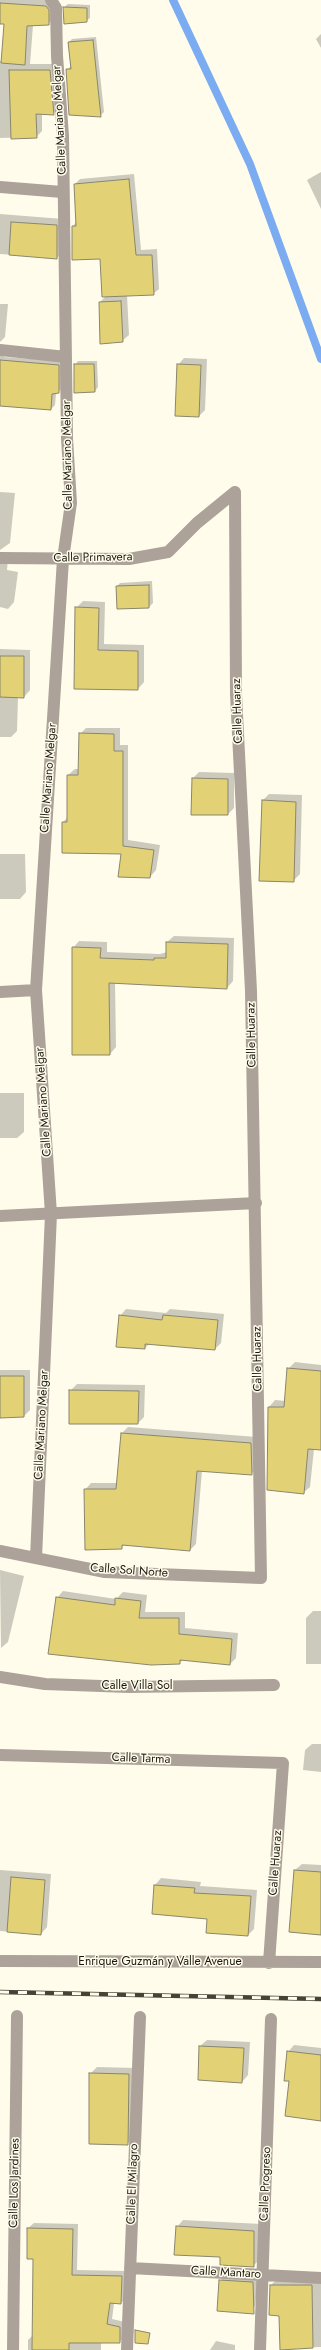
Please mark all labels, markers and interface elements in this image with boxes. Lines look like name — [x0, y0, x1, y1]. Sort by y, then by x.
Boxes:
street label: Calle Mariano Melgar — [50, 65, 70, 175]
street label: Calle Mariano Melgar — [60, 400, 76, 510]
street label: Calle Primavera — [53, 550, 133, 566]
street label: Calle Huaraz — [230, 678, 246, 744]
street label: Calle Mariano Melgar — [38, 723, 60, 833]
street label: Calle Huaraz — [244, 1002, 260, 1068]
street label: Calle Mariano Melgar — [33, 1047, 55, 1157]
street label: Calle Huaraz — [250, 1326, 266, 1392]
street label: Calle Mariano Melgar — [32, 1370, 52, 1480]
street label: Calle Sol Norte — [90, 1561, 168, 1581]
street label: Calle Villa Sol — [101, 1679, 173, 1693]
street label: Calle Tarma — [111, 1751, 171, 1767]
street label: Calle Huaraz — [267, 1830, 285, 1896]
street label: Enrique Guzmán y Valle Avenue — [78, 1955, 242, 1969]
street label: Calle Los Jardines — [7, 2138, 23, 2228]
street label: Calle El Milagro — [124, 2143, 142, 2225]
street label: Calle Progreso — [258, 2147, 274, 2221]
street label: Calle Mantaro — [191, 2264, 261, 2282]

